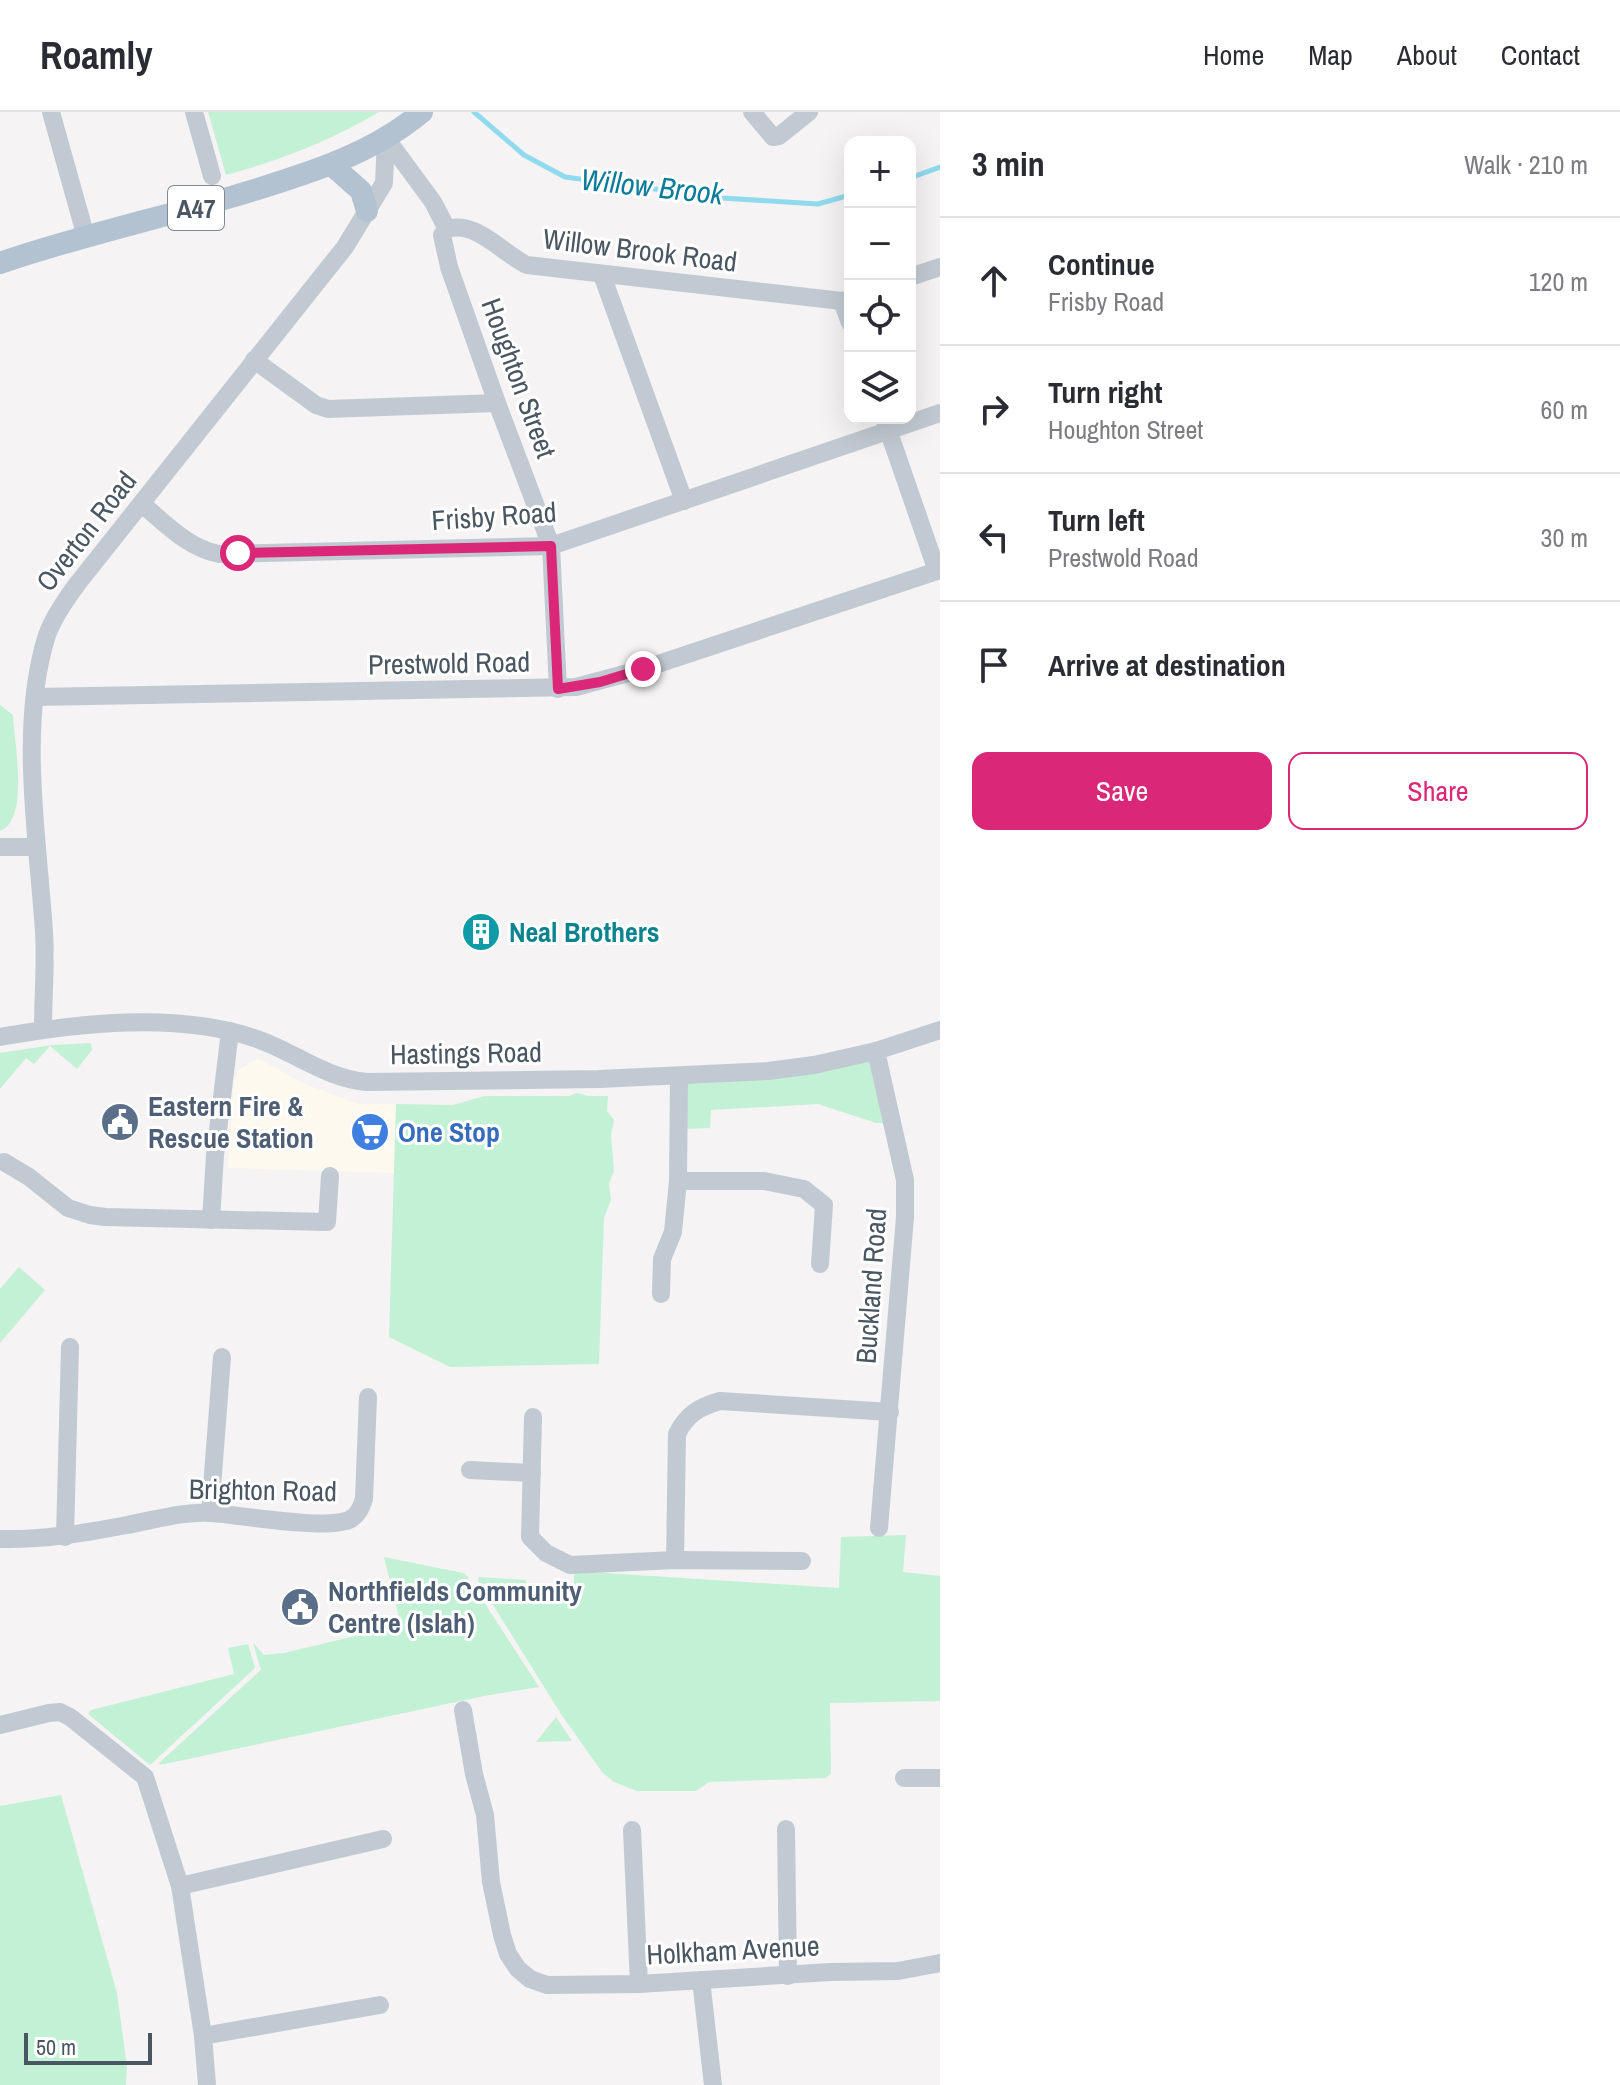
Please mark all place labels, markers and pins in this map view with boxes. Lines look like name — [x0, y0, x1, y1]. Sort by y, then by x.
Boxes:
building icon: Neal Brothers — [460, 911, 502, 953]
place label: Neal Brothers — [509, 913, 660, 951]
place label: Eastern Fire & Rescue Station — [148, 1087, 314, 1157]
public building icon: Eastern Fire & Rescue Station — [99, 1101, 141, 1143]
supermarket icon: One Stop — [349, 1111, 391, 1153]
place label: One Stop — [398, 1113, 500, 1151]
place label: Northfields Community Centre (Islah) — [328, 1572, 582, 1642]
public building icon: Northfields Community Centre (Islah) — [279, 1586, 321, 1628]

